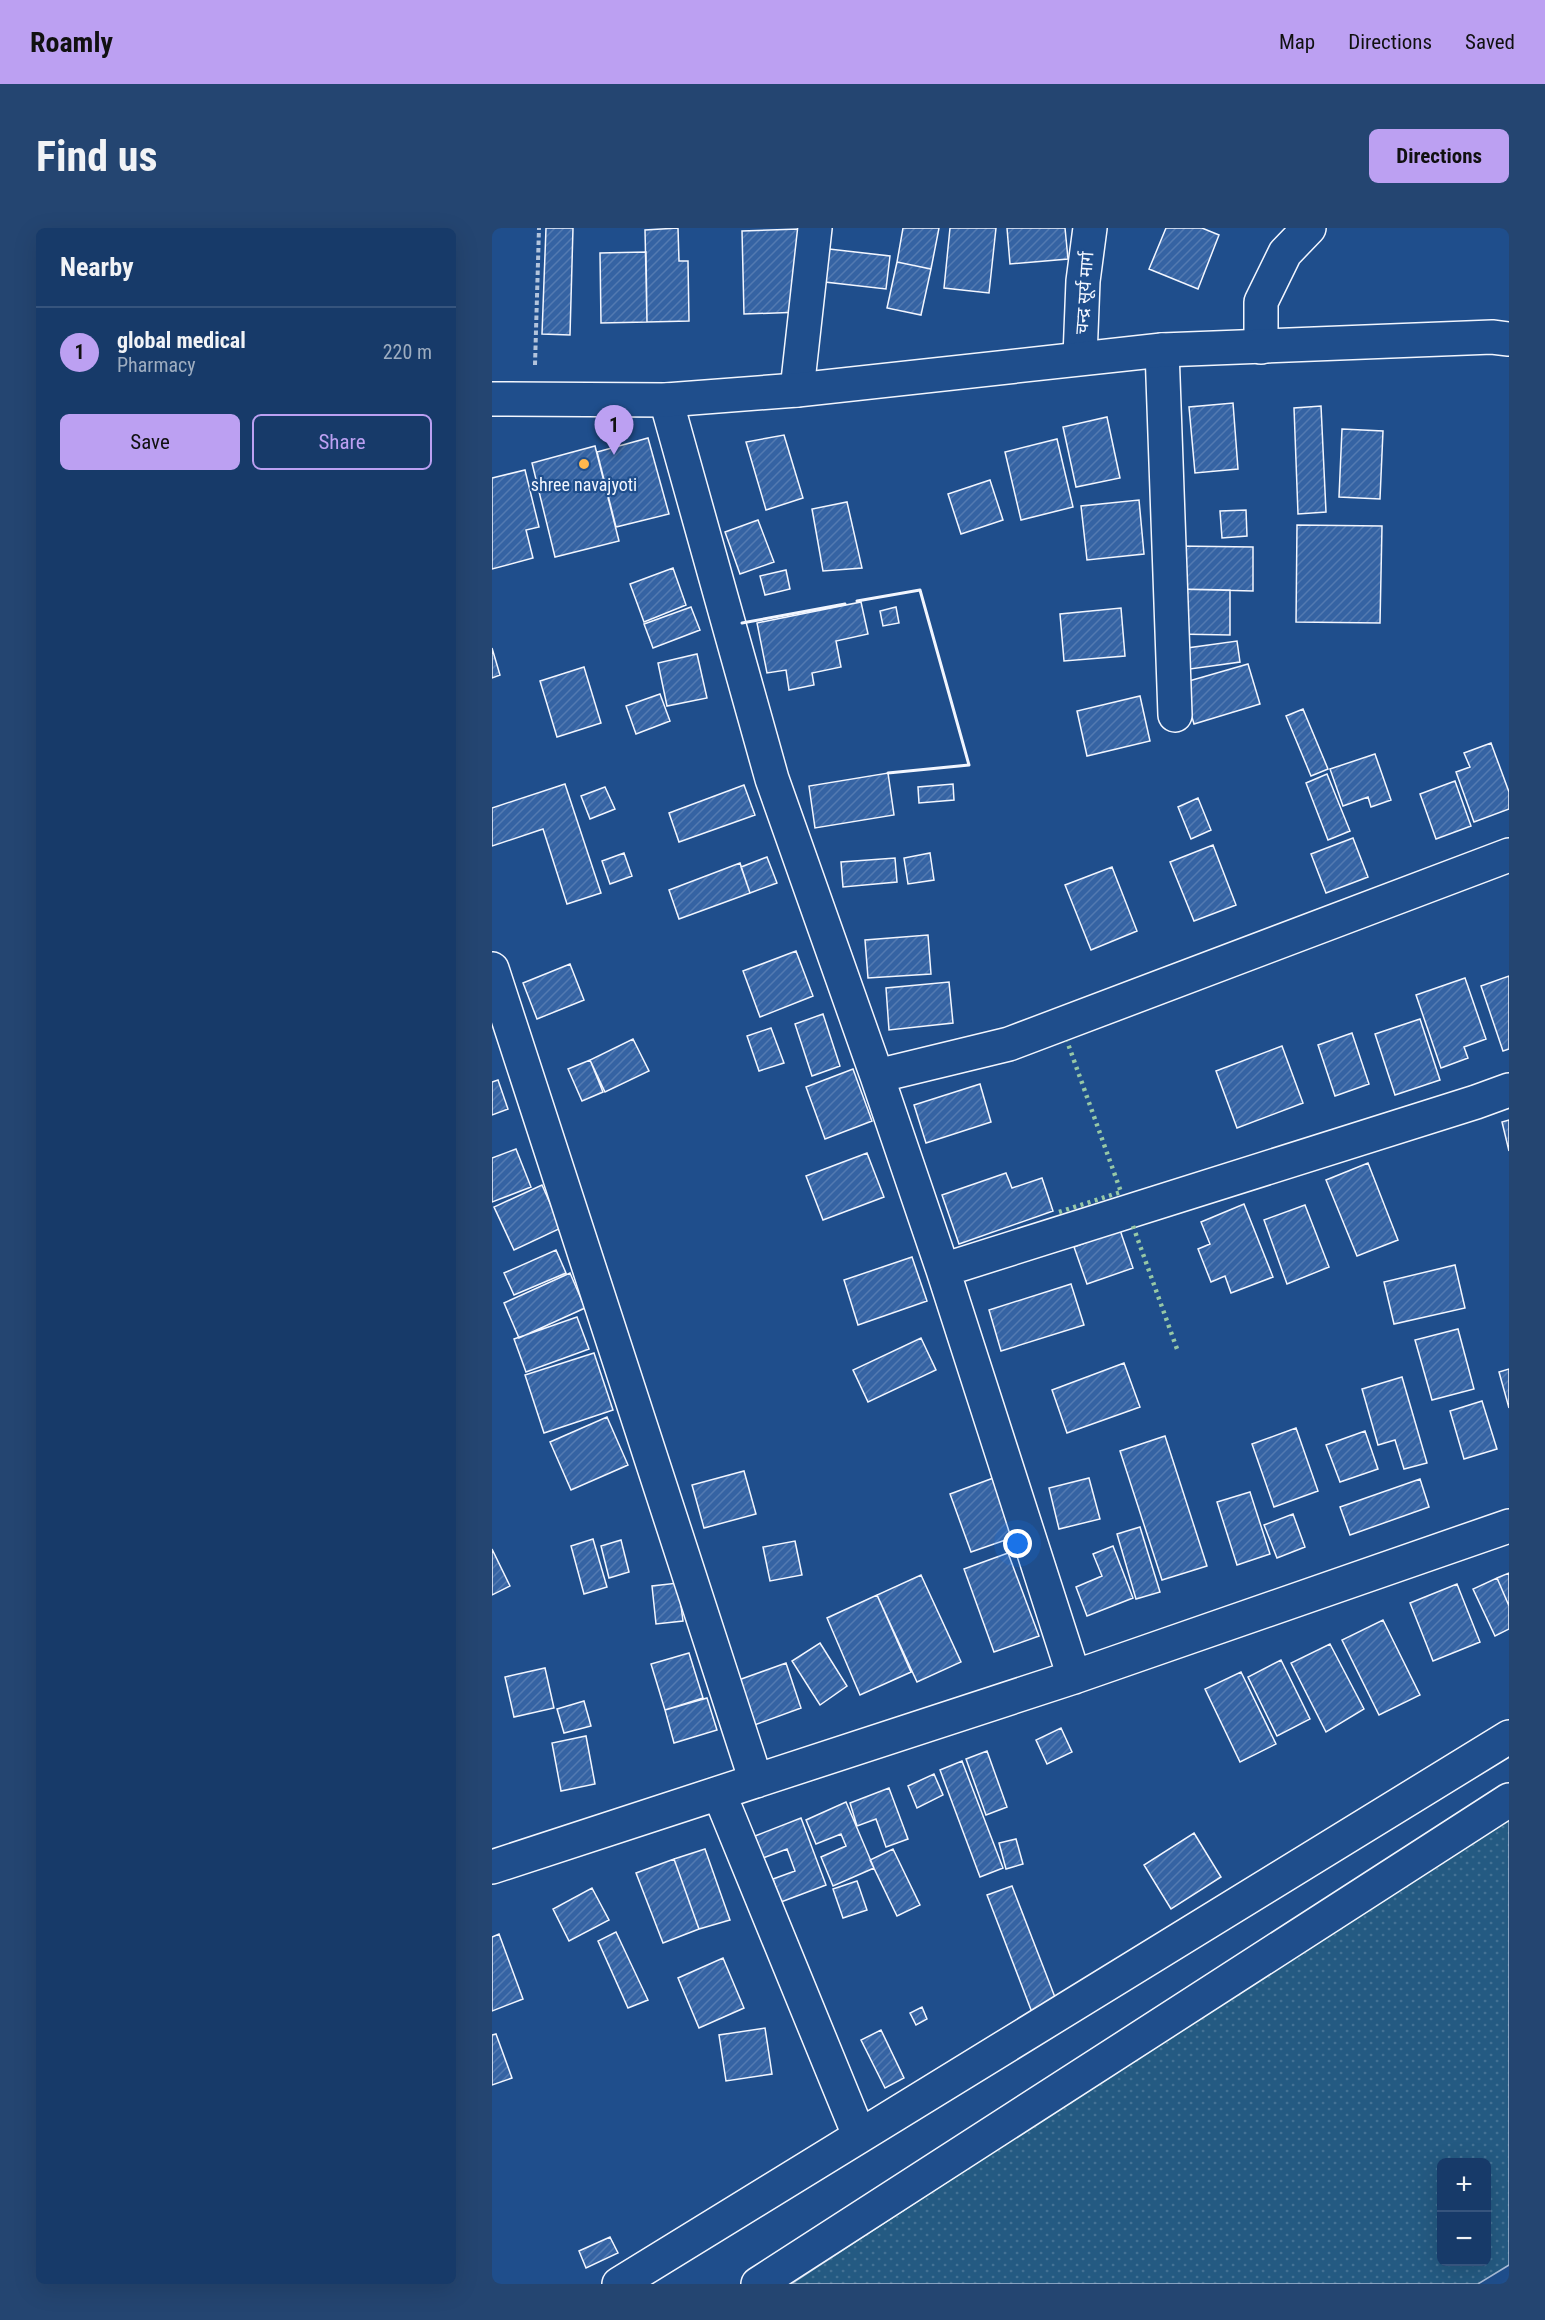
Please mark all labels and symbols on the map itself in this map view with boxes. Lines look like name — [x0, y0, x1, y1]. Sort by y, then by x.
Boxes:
street label: चन्द्र सूर्य मार्ग — [1071, 250, 1099, 335]
pin: 1 — [594, 406, 634, 455]
marker: shree navajyoti — [577, 457, 591, 471]
place label: shree navajyoti — [531, 474, 637, 495]
your location — [1003, 1529, 1032, 1558]

